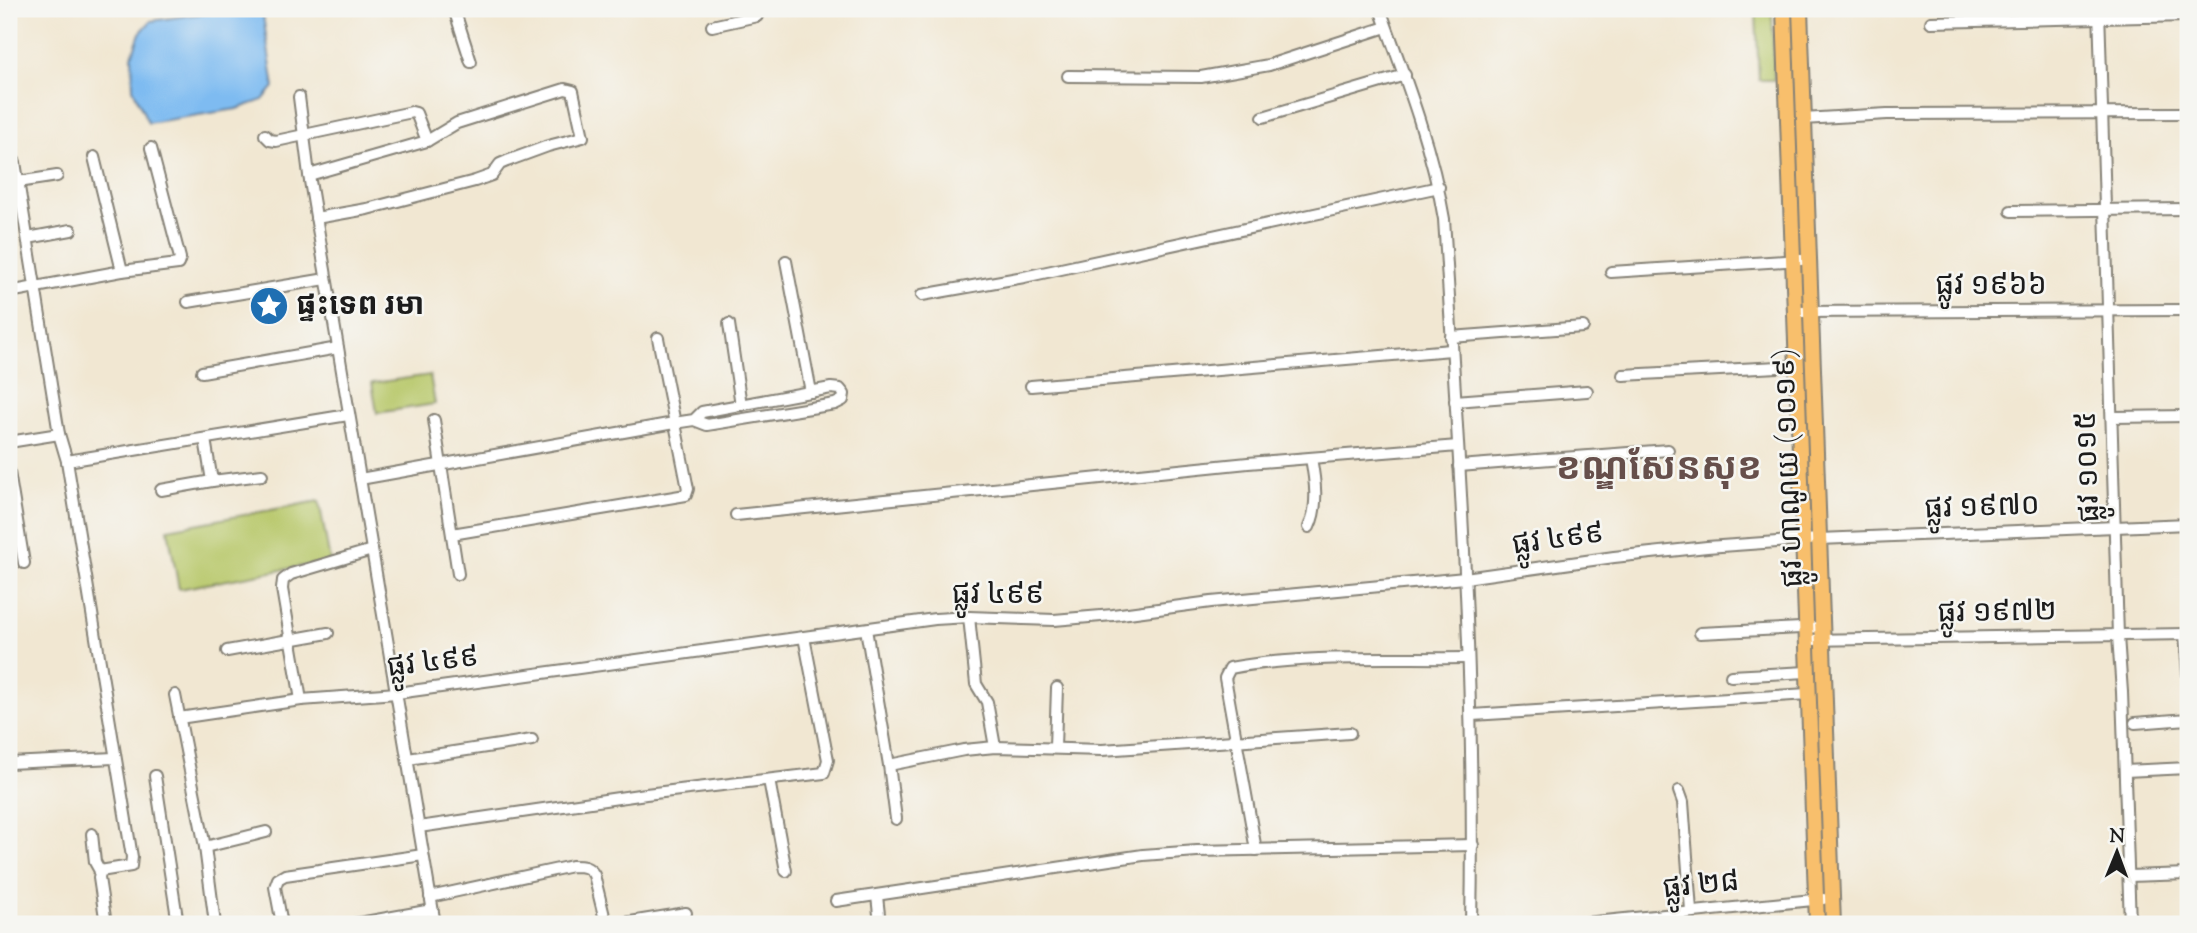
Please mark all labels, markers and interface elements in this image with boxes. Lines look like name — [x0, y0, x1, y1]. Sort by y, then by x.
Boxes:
street label: ផ្លូវ ១៩៦៦ — [1935, 265, 2047, 309]
place icon: ផ្ទះទេព រមា — [248, 285, 290, 327]
place label: ផ្ទះទេព រមា — [296, 285, 424, 328]
street label: ផ្លូវ ហាណូយ (១០១៩) — [1764, 347, 1818, 588]
street label: ផ្លូវ ១០១៥ — [2066, 411, 2114, 523]
district label: ខណ្ឌសែនសុខ — [1556, 443, 1762, 497]
street label: ផ្លូវ ១៩៧០ — [1923, 484, 2041, 533]
street label: ផ្លូវ ៤៩៩ — [1509, 512, 1607, 570]
street label: ផ្លូវ ៤៩៩ — [952, 574, 1044, 618]
street label: ផ្លូវ ១៩៧២ — [1937, 590, 2057, 637]
street label: ផ្លូវ ៤៩៩ — [385, 636, 482, 692]
north arrow — [2082, 818, 2152, 888]
text: N — [2109, 824, 2125, 851]
street label: ផ្លូវ ២៨ — [1661, 861, 1742, 913]

